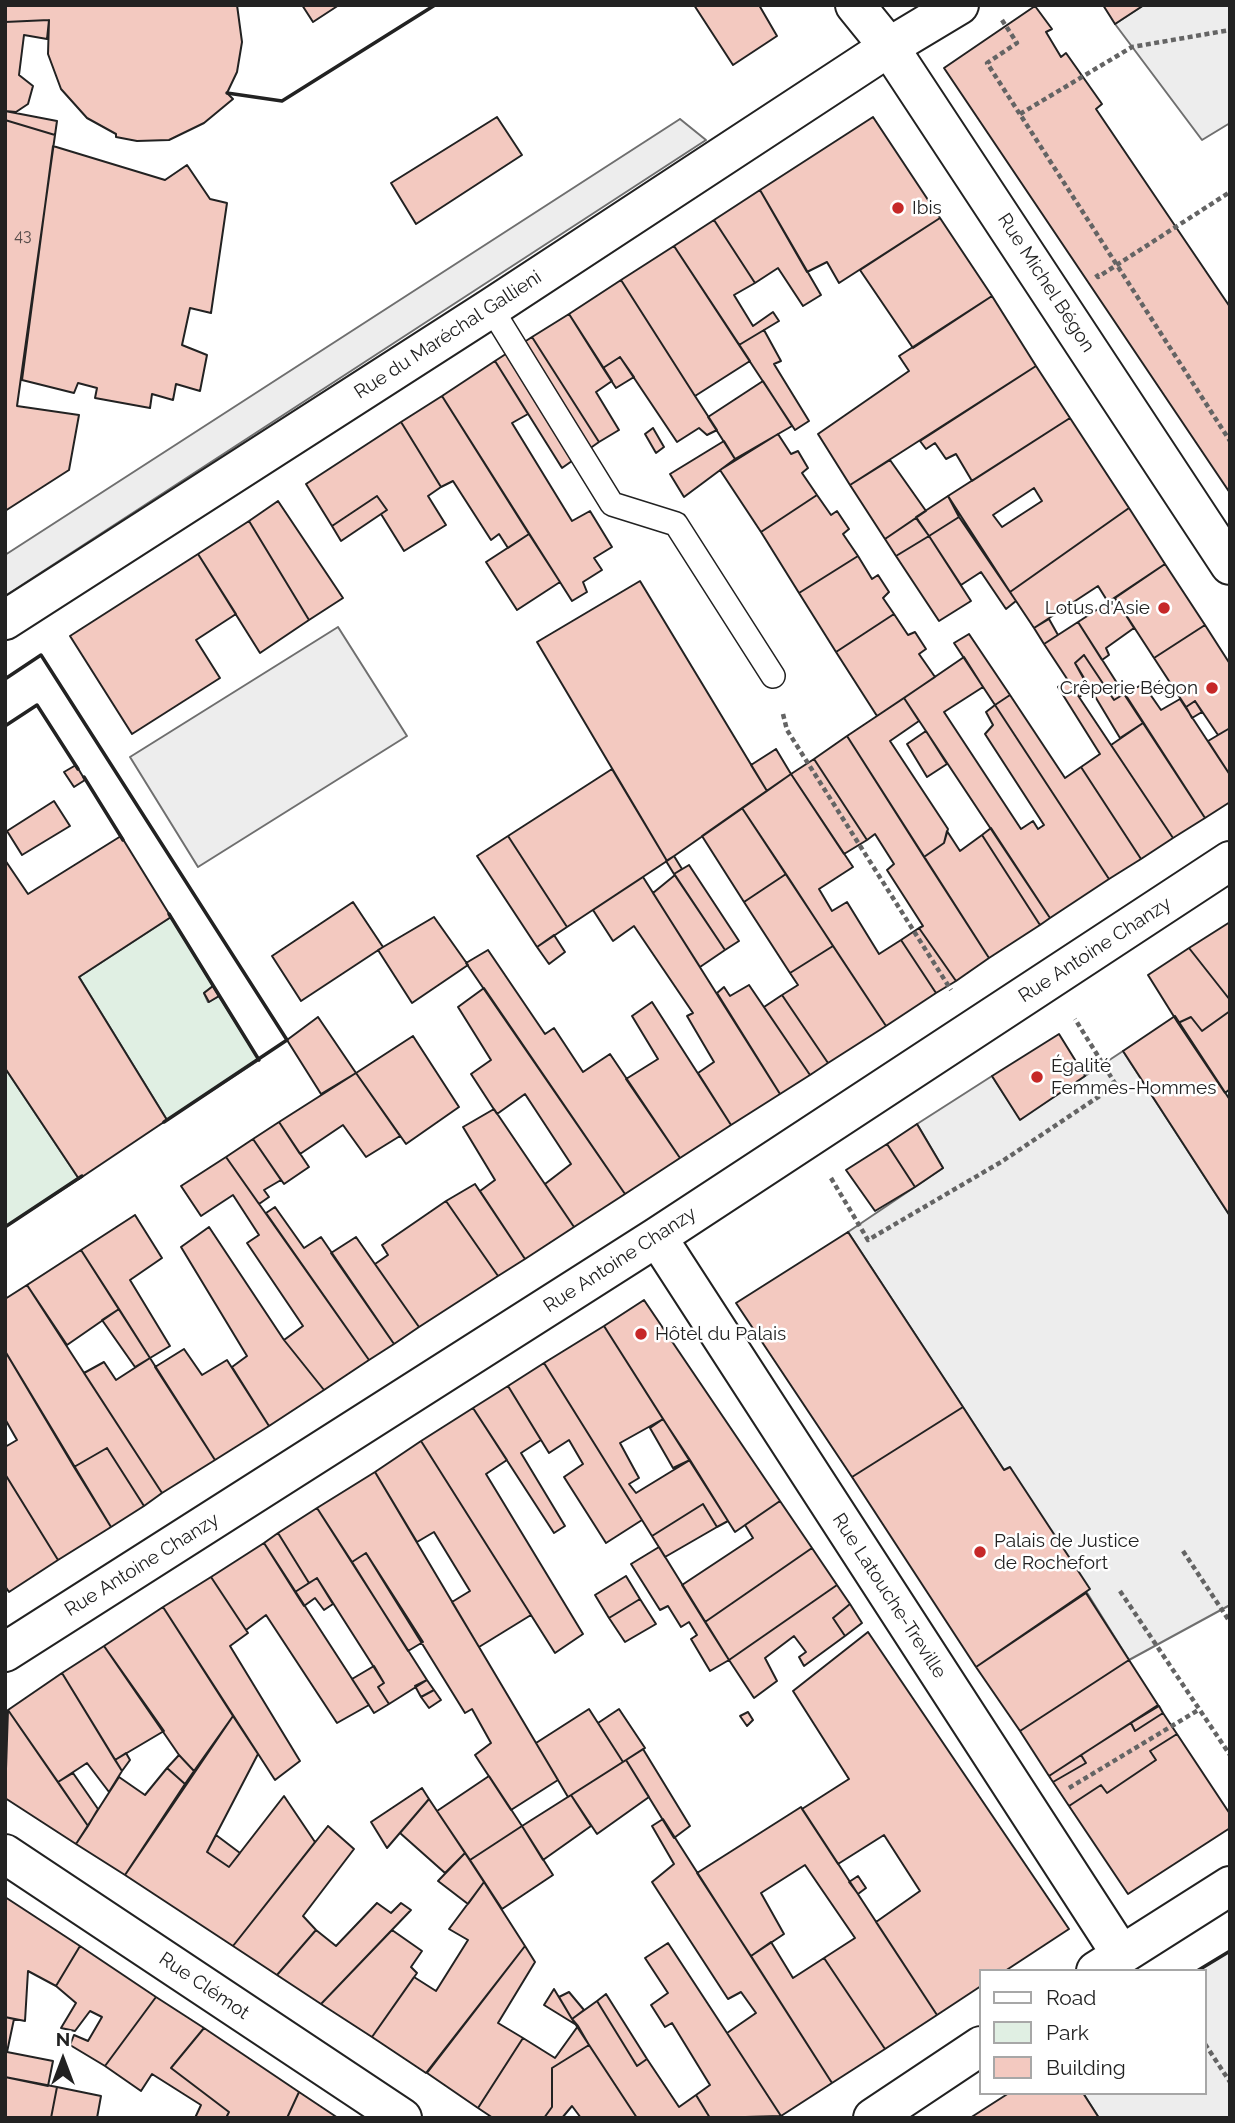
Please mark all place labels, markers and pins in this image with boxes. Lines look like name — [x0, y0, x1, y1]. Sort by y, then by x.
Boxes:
place label: Ibis — [912, 197, 942, 219]
marker: Ibis — [890, 200, 906, 216]
place label: Lotus d'Asie — [1045, 597, 1150, 619]
marker: Lotus d'Asie — [1156, 600, 1172, 616]
place label: Crêperie Bégon — [1060, 677, 1198, 699]
marker: Crêperie Bégon — [1204, 680, 1220, 696]
place label: Égalité Femmes-Hommes — [1051, 1055, 1216, 1099]
marker: Égalité Femmes-Hommes — [1029, 1069, 1045, 1085]
place label: Hôtel du Palais — [655, 1323, 786, 1345]
marker: Hôtel du Palais — [633, 1326, 649, 1342]
place label: Palais de Justice de Rochefort — [994, 1530, 1139, 1574]
marker: Palais de Justice de Rochefort — [972, 1544, 988, 1560]

